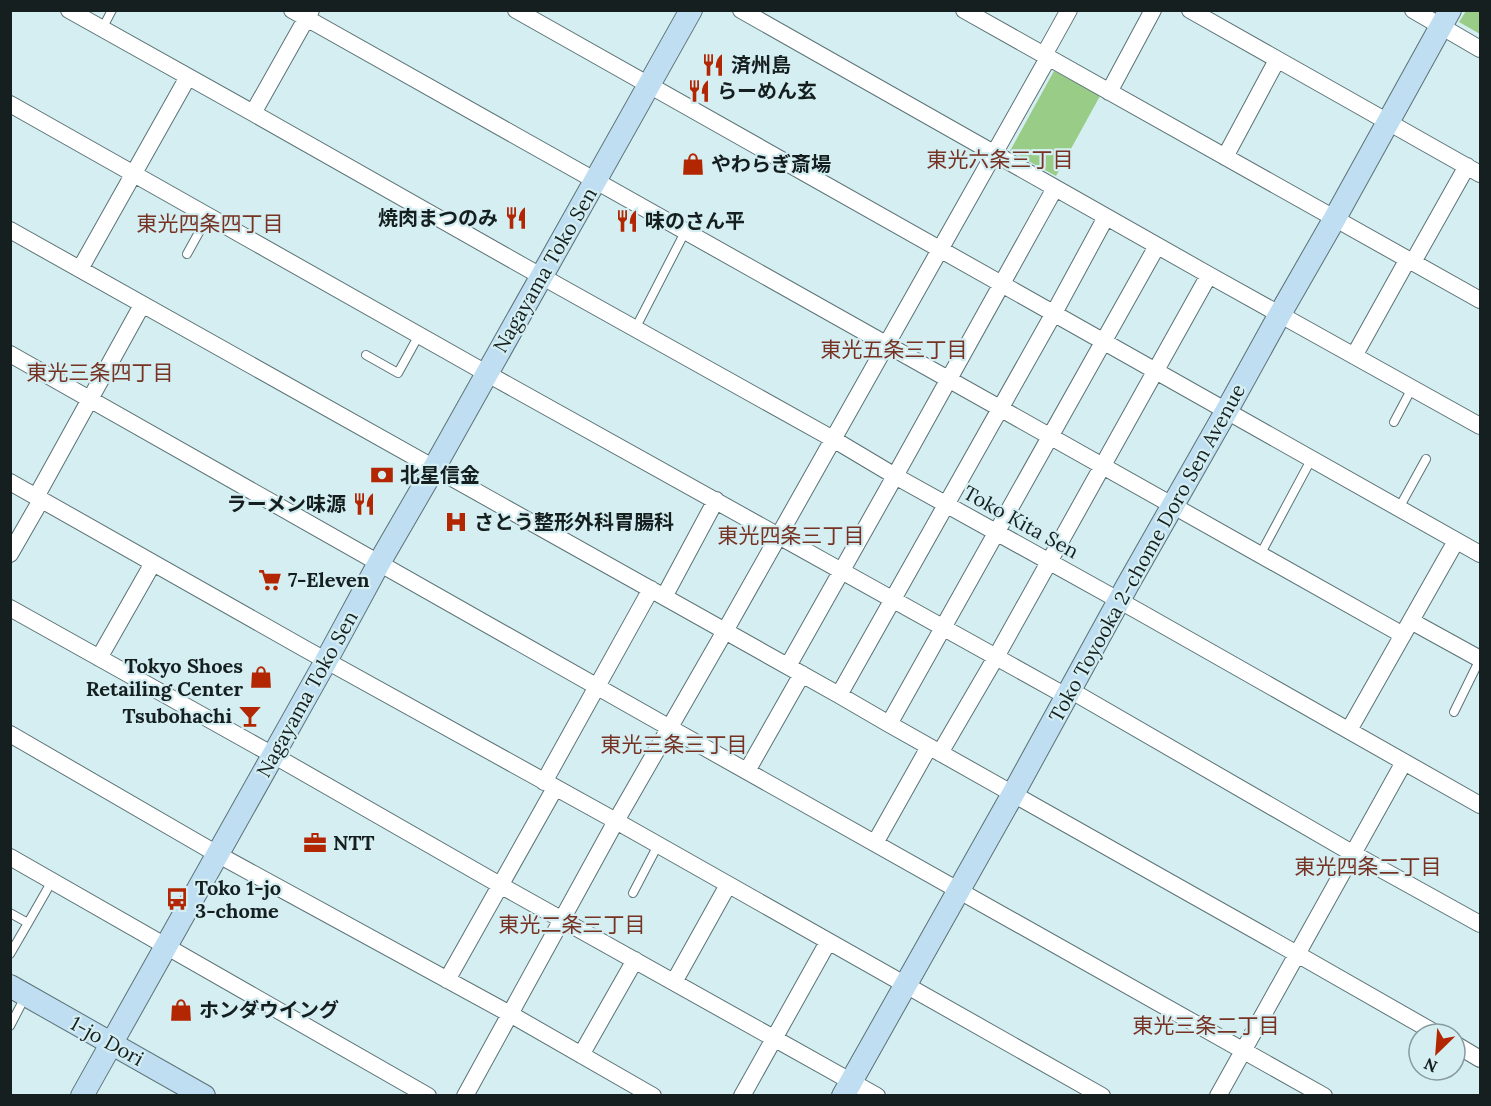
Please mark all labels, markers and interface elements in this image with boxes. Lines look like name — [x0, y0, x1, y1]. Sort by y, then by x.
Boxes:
restaurant icon: 済州島 — [700, 52, 726, 78]
place label: 済州島 — [731, 52, 791, 77]
restaurant icon: らーめん玄 — [686, 78, 712, 104]
place label: らーめん玄 — [717, 78, 817, 103]
district label: 東光六条三丁目 — [927, 146, 1074, 173]
shop icon: やわらぎ斎場 — [680, 151, 706, 177]
place label: やわらぎ斎場 — [711, 151, 831, 176]
street label: Nagayama Toko Sen — [487, 183, 602, 357]
place label: 焼肉まつのみ — [378, 205, 498, 230]
restaurant icon: 焼肉まつのみ — [503, 205, 529, 231]
restaurant icon: 味のさん平 — [614, 208, 640, 234]
place label: 味のさん平 — [645, 208, 745, 233]
district label: 東光四条四丁目 — [137, 210, 284, 237]
district label: 東光五条三丁目 — [821, 336, 968, 363]
district label: 東光三条四丁目 — [27, 359, 174, 386]
street label: Toko Toyooka 2-chome Doro Sen Avenue — [1043, 379, 1250, 726]
bank icon: 北星信金 — [369, 462, 395, 488]
place label: 北星信金 — [400, 462, 480, 487]
street label: Toko Kita Sen — [959, 480, 1083, 564]
place label: ラーメン味源 — [227, 491, 346, 516]
restaurant icon: ラーメン味源 — [351, 491, 377, 517]
hospital icon: さとう整形外科胃腸科 — [443, 509, 469, 535]
place label: さとう整形外科胃腸科 — [474, 509, 674, 534]
district label: 東光四条三丁目 — [718, 522, 865, 549]
supermarket icon: 7-Eleven — [257, 567, 283, 593]
place label: 7-Eleven — [288, 567, 370, 592]
street label: Nagayama Toko Sen — [250, 606, 363, 781]
place label: Tokyo Shoes Retailing Center — [86, 653, 243, 701]
shop icon: Tokyo Shoes Retailing Center — [248, 664, 274, 690]
place label: Tsubohachi — [123, 703, 232, 728]
bar icon: Tsubohachi — [237, 703, 263, 729]
district label: 東光三条三丁目 — [601, 731, 748, 758]
office icon: NTT — [302, 830, 328, 856]
place label: NTT — [333, 830, 374, 855]
district label: 東光四条二丁目 — [1295, 853, 1442, 880]
place label: Toko 1-jo 3-chome — [195, 875, 281, 923]
bus stop icon: Toko 1-jo 3-chome — [164, 886, 190, 912]
district label: 東光二条三丁目 — [499, 911, 646, 938]
shop icon: ホンダウイング — [168, 997, 194, 1023]
place label: ホンダウイング — [199, 997, 339, 1022]
street label: 1-jo Dori — [66, 1010, 148, 1071]
district label: 東光三条二丁目 — [1133, 1012, 1280, 1039]
north arrow — [1407, 1022, 1467, 1082]
text: N — [1421, 1054, 1440, 1077]

